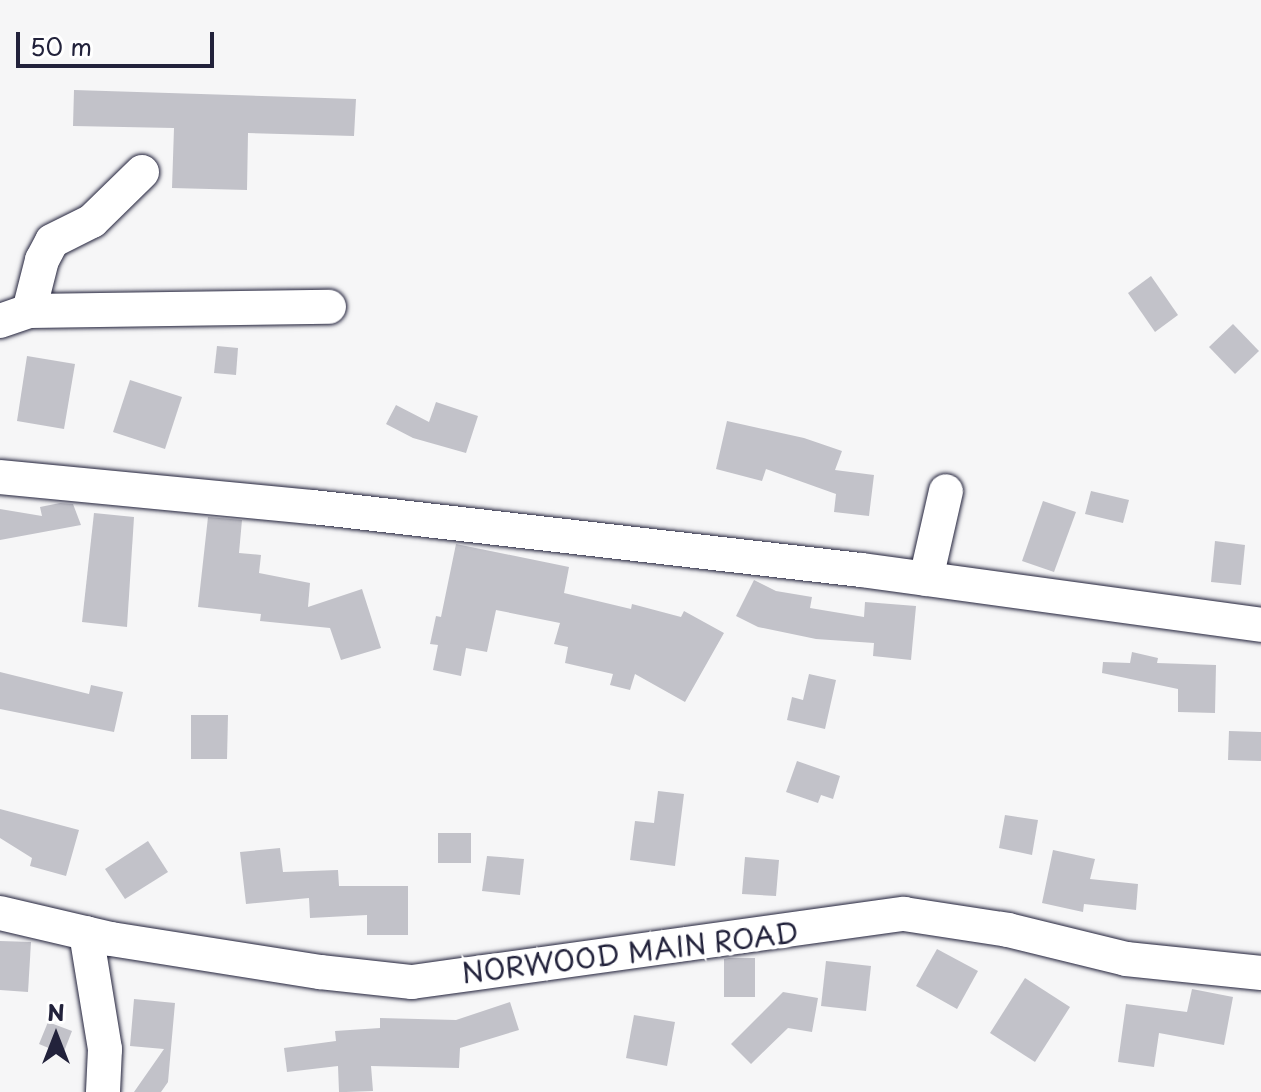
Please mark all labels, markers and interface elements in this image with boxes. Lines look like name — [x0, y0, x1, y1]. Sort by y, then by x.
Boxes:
scale bar — [20, 16, 218, 66]
text: 50 m — [30, 28, 92, 64]
street label: NORWOOD MAIN ROAD — [459, 915, 801, 989]
text: N — [47, 995, 65, 1028]
north arrow — [16, 996, 96, 1076]

